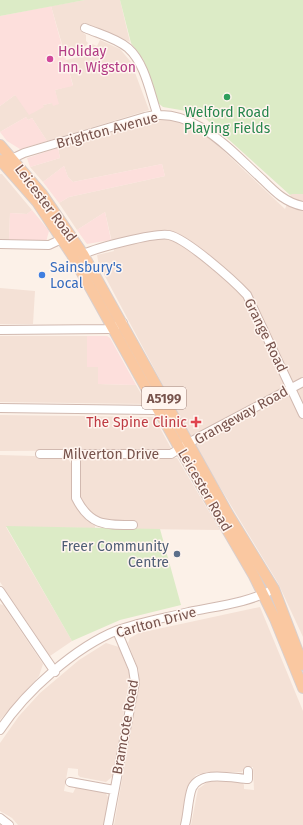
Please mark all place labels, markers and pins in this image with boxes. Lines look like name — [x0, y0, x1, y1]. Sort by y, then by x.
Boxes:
place label: Holiday Inn, Wigston — [58, 43, 136, 76]
marker: Holiday Inn, Wigston — [45, 54, 55, 64]
marker: Welford Road Playing Fields — [222, 92, 232, 102]
place label: Welford Road Playing Fields — [184, 104, 271, 137]
place label: Sainsbury's Local — [50, 259, 123, 292]
marker: Sainsbury's Local — [37, 270, 47, 280]
place label: The Spine Clinic — [86, 414, 187, 431]
marker: The Spine Clinic — [190, 416, 202, 428]
place label: Freer Community Centre — [61, 538, 169, 571]
marker: Freer Community Centre — [172, 549, 182, 559]

